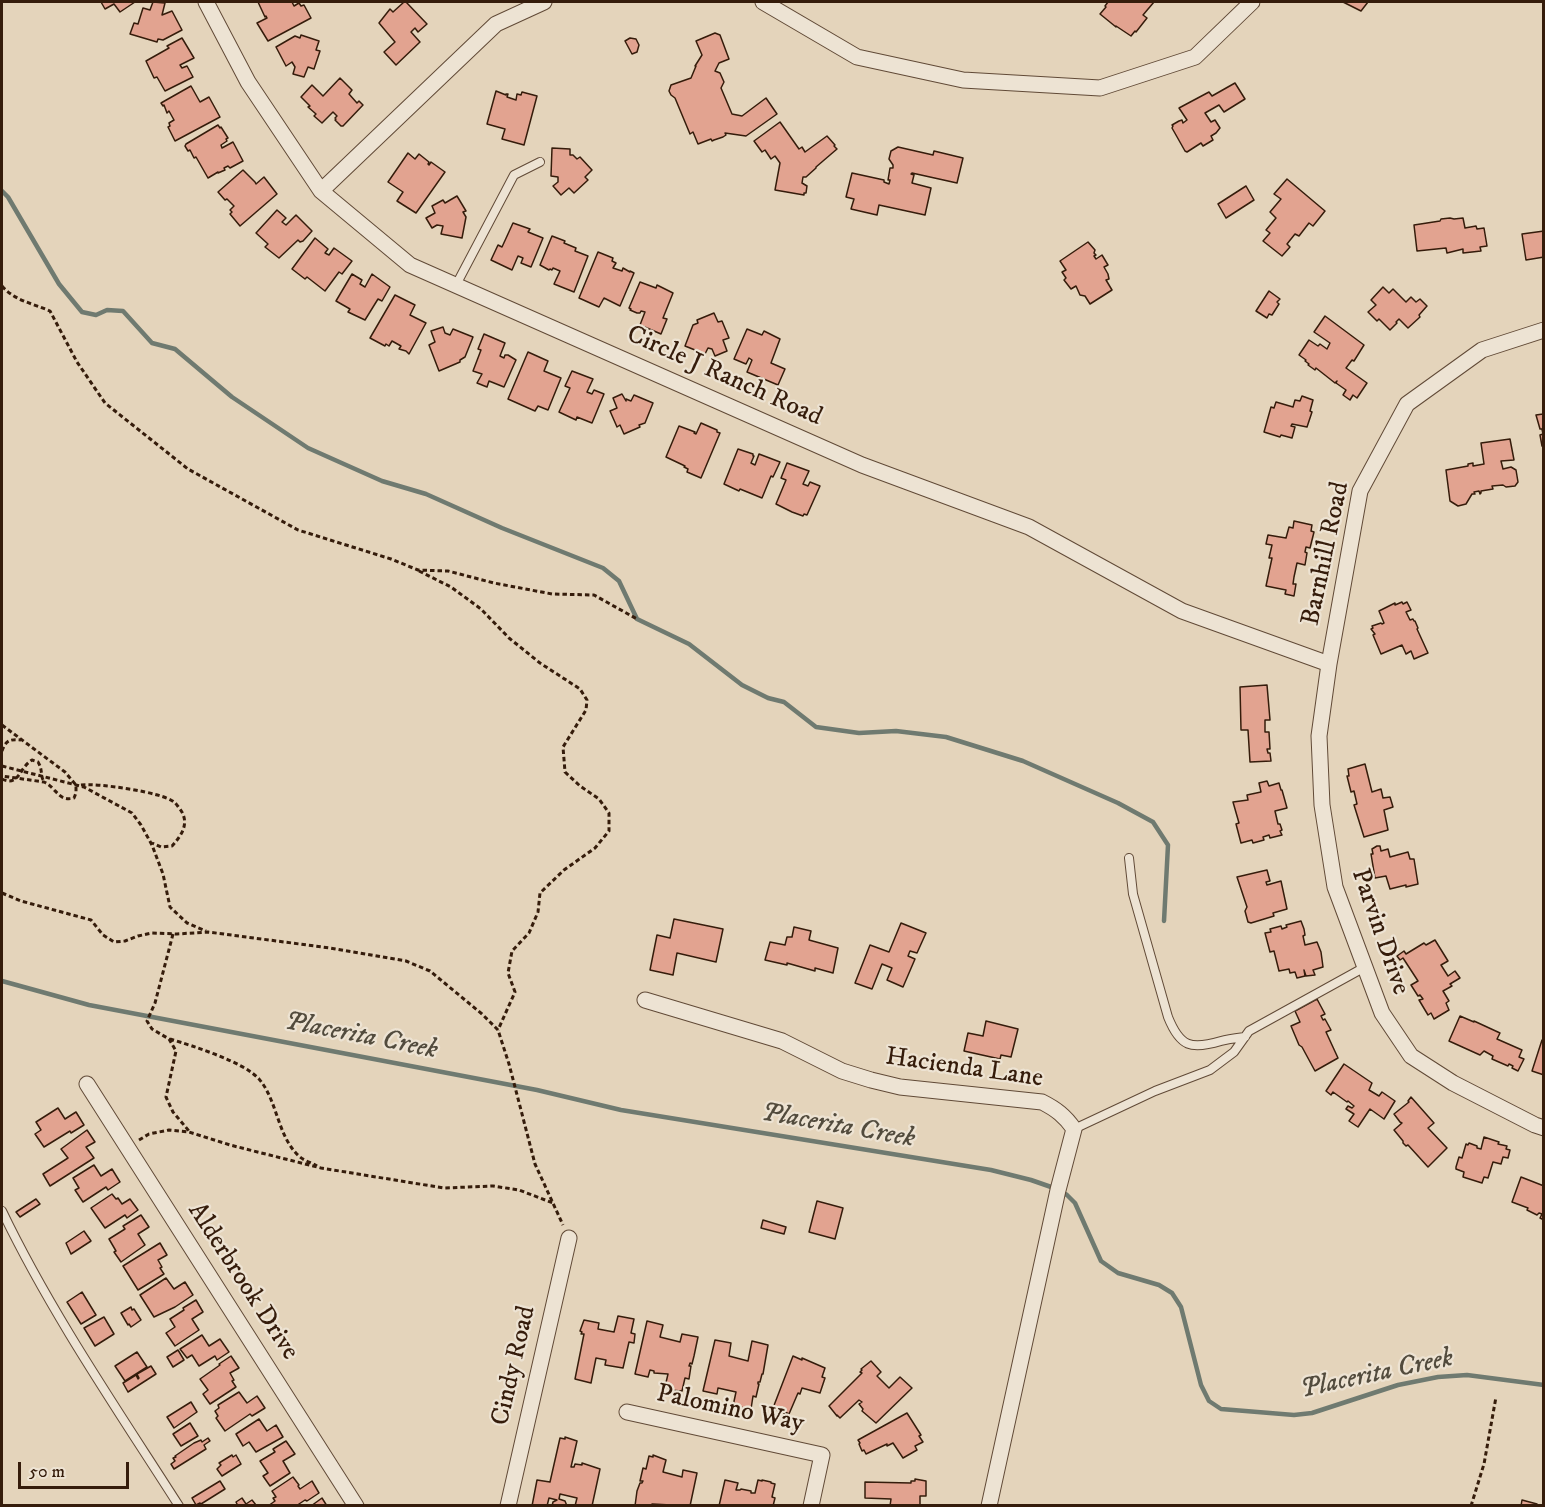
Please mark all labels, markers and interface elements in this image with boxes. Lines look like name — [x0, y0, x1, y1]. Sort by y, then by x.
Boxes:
street label: Circle J Ranch Road — [621, 320, 827, 434]
street label: Barnhill Road — [1297, 479, 1357, 629]
street label: Parvin Drive — [1343, 865, 1415, 999]
water label: Placerita Creek — [282, 1006, 440, 1068]
street label: Hacienda Lane — [883, 1043, 1045, 1095]
water label: Placerita Creek — [759, 1098, 917, 1156]
street label: Alderbrook Drive — [180, 1198, 304, 1366]
street label: Cindy Road — [486, 1303, 544, 1429]
water label: Placerita Creek — [1298, 1343, 1456, 1407]
street label: Palomino Way — [653, 1379, 807, 1441]
scale bar — [21, 1450, 132, 1488]
text: 50 m — [29, 1461, 65, 1483]

